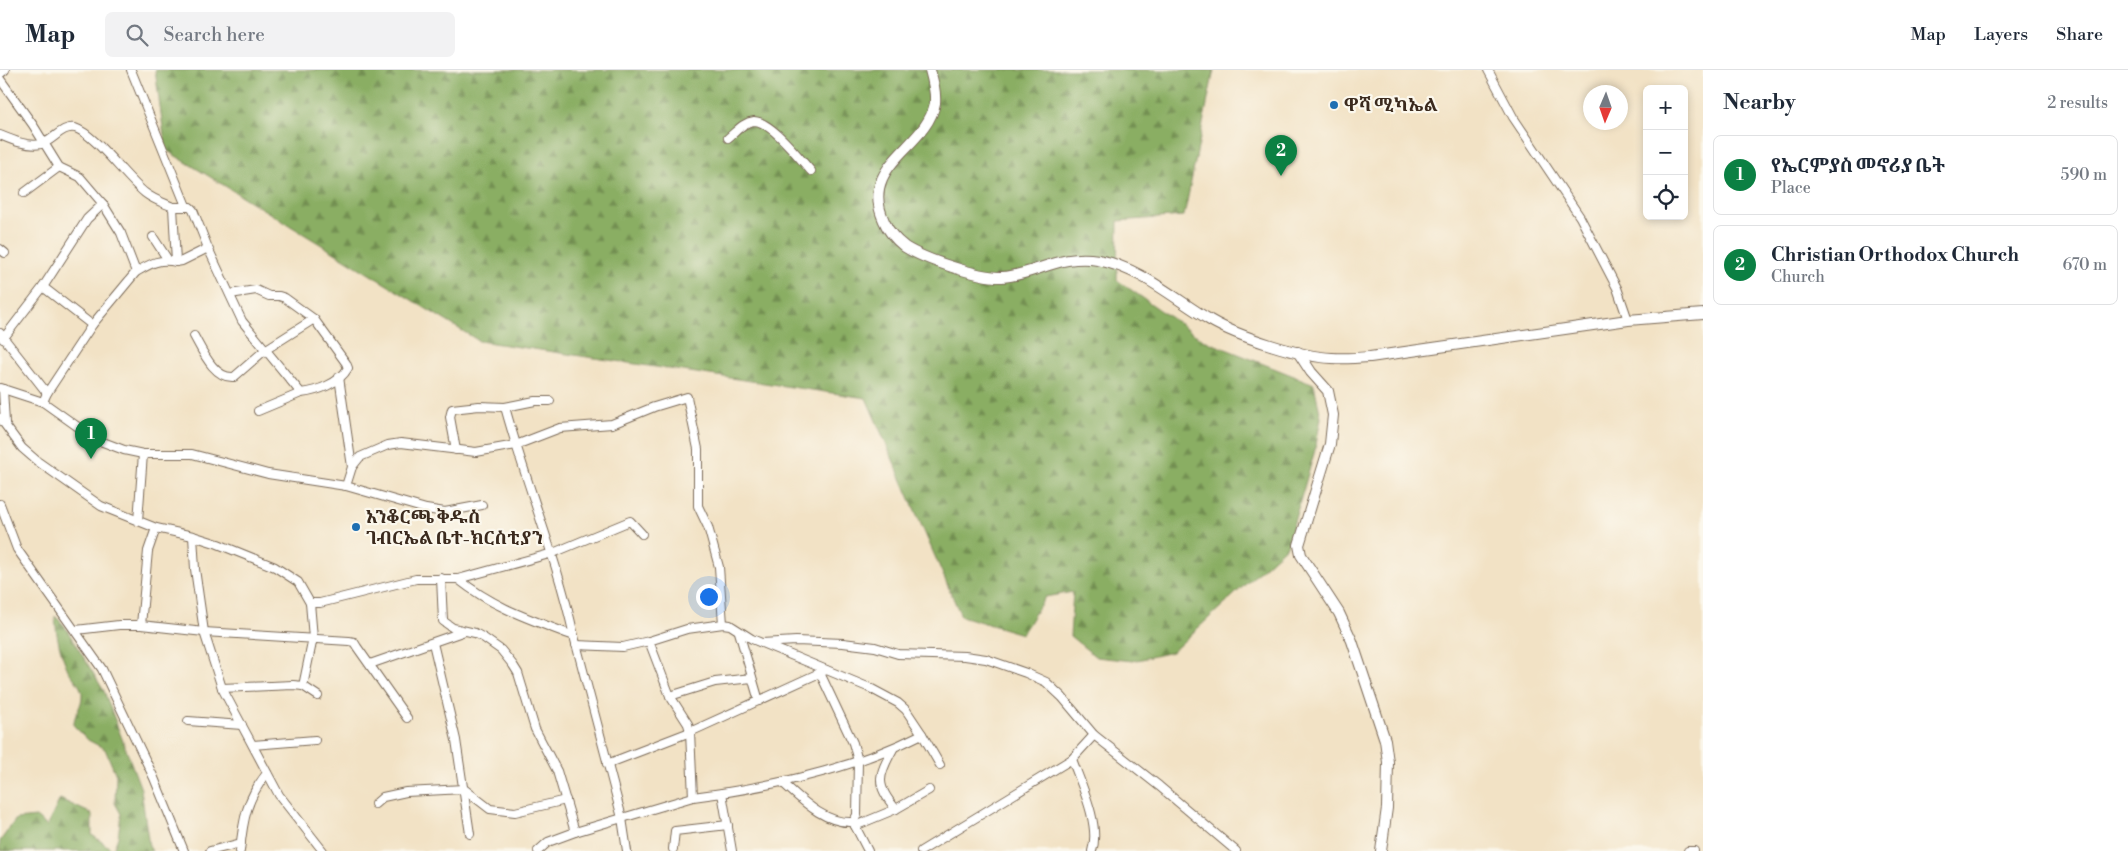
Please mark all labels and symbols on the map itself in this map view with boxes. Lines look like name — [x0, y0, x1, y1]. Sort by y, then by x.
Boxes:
north arrow — [1583, 85, 1628, 130]
place label: ዋሻ ሚካኤል — [1344, 94, 1438, 117]
marker: ዋሻ ሚካኤል — [1328, 99, 1340, 111]
pin: 2 — [1265, 135, 1297, 176]
pin: 1 — [75, 418, 107, 459]
place label: አንቆርጫ ቅዱስ ገብርኤል ቤተ-ክርስቲያን — [366, 506, 543, 550]
marker: አንቆርጫ ቅዱስ ገብርኤል ቤተ-ክርስቲያን — [350, 521, 362, 533]
your location — [696, 584, 722, 610]

